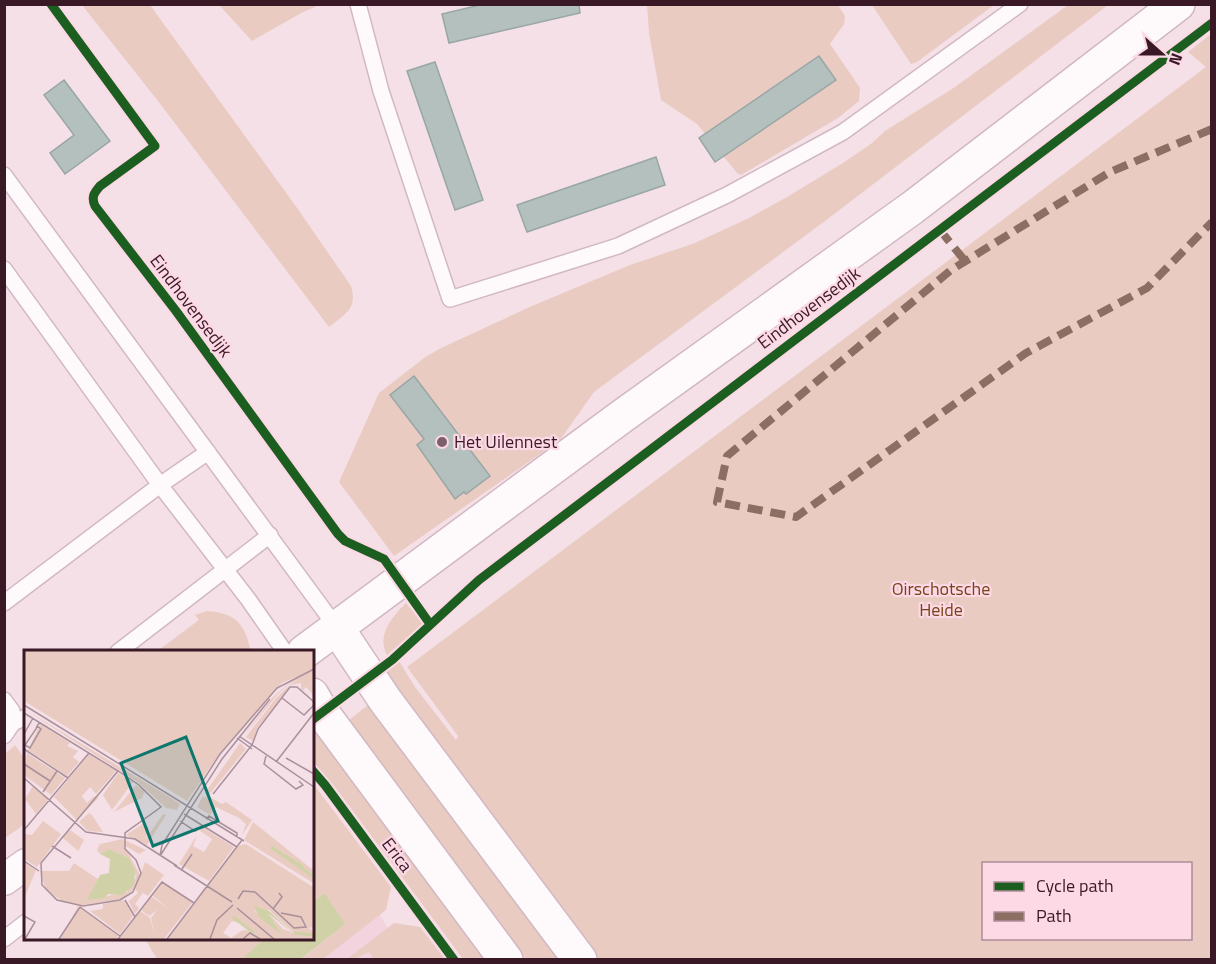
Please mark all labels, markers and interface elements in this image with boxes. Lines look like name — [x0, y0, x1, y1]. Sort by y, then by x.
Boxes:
north arrow — [1132, 24, 1192, 84]
text: N — [1163, 50, 1189, 69]
street label: Eindhovensedijk — [144, 249, 239, 363]
street label: Eindhovensedijk — [752, 260, 866, 355]
place label: Het Uilennest — [454, 428, 558, 455]
marker: Het Uilennest — [435, 435, 449, 449]
park label: Oirschotsche Heide — [892, 575, 990, 623]
inset map — [24, 650, 314, 940]
street label: Erica — [375, 832, 419, 878]
legend — [982, 862, 1192, 940]
text: Cycle path — [1036, 872, 1114, 899]
text: Path — [1036, 902, 1072, 929]

